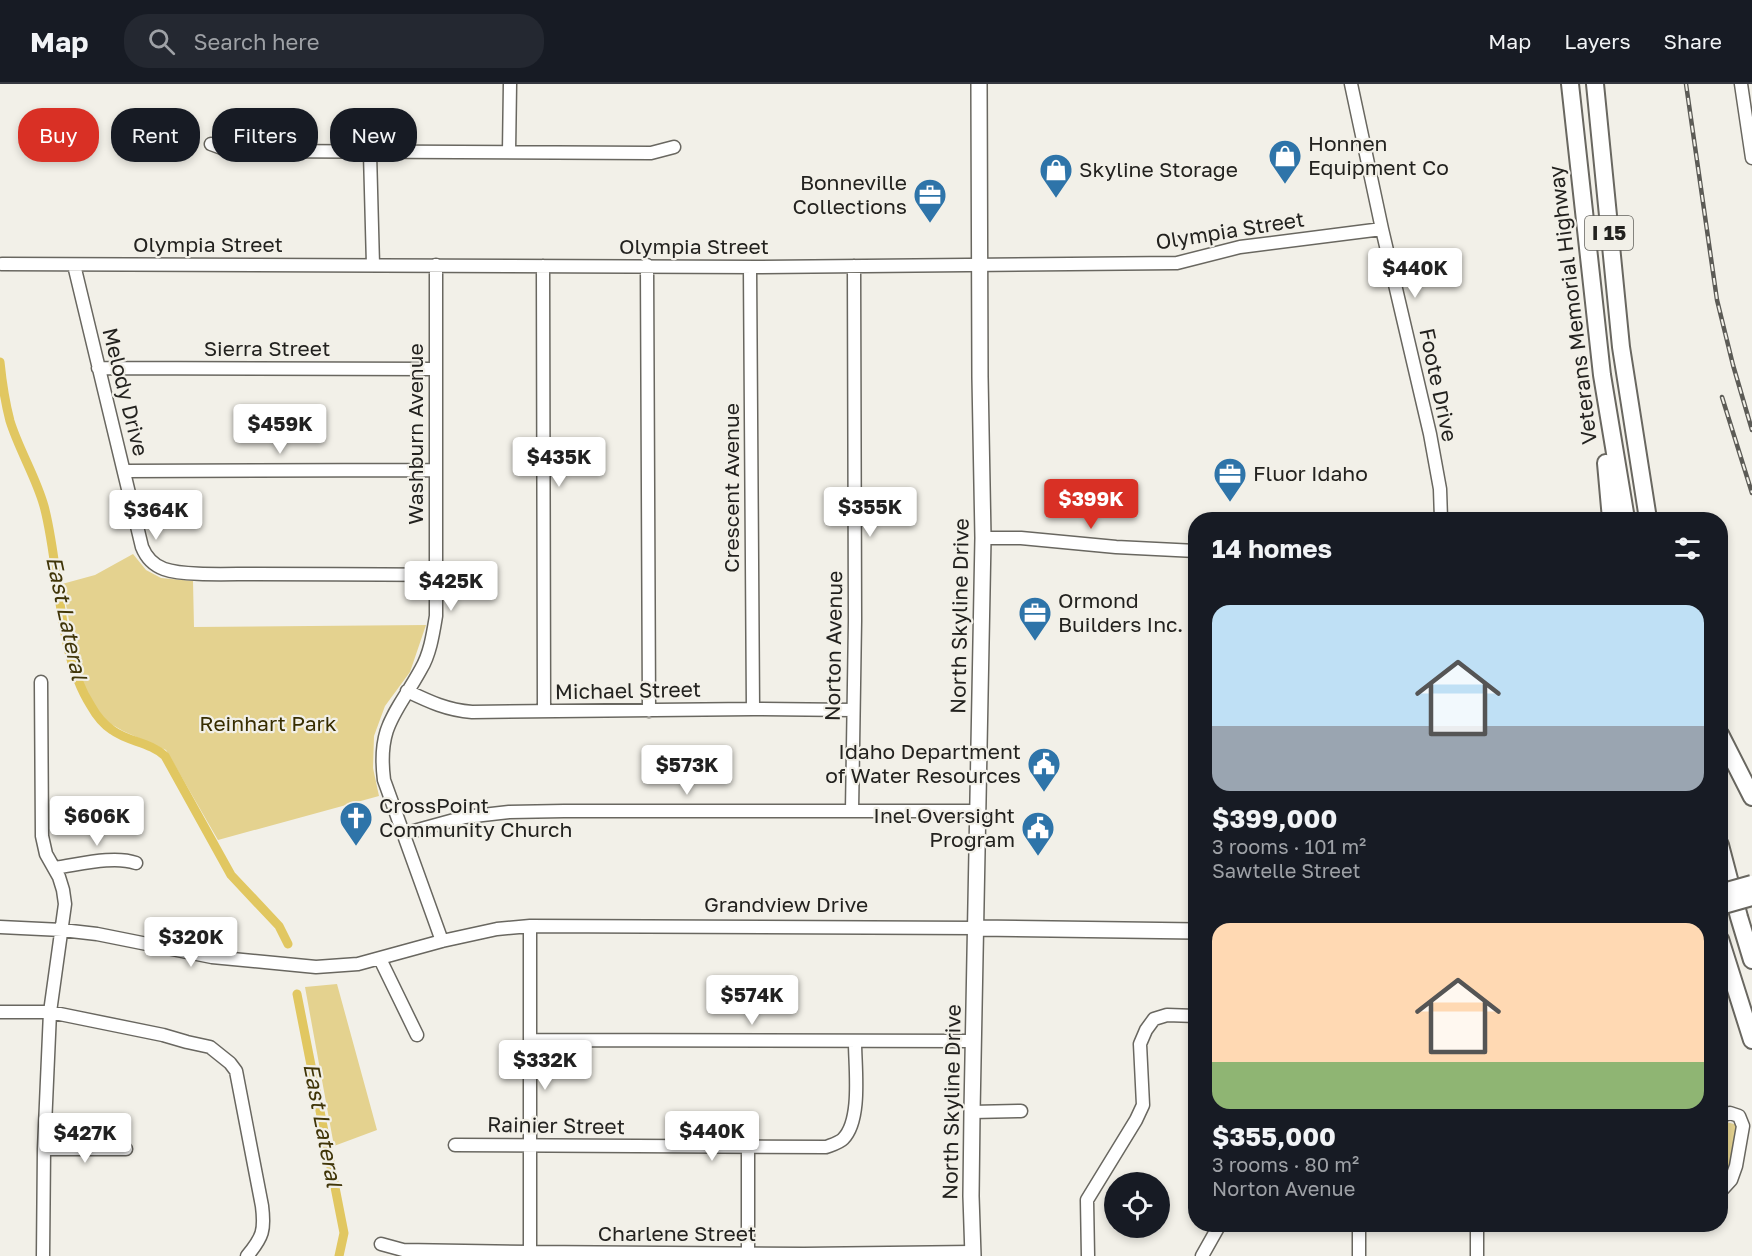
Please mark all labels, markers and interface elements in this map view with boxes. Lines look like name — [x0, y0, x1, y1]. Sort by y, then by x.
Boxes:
search box — [124, 14, 544, 68]
text: Map — [30, 25, 88, 58]
icon: search — [145, 25, 178, 58]
text: Search here — [193, 28, 319, 55]
text: Map — [1488, 28, 1531, 54]
text: Layers — [1564, 28, 1631, 54]
text: Share — [1664, 28, 1722, 54]
chip: Buy — [18, 108, 99, 162]
chip: Rent — [111, 108, 200, 162]
chip: Filters — [212, 108, 318, 162]
chip: New — [330, 108, 417, 162]
place label: Honnen Equipment Co — [1308, 130, 1449, 180]
shop icon: Honnen Equipment Co — [1267, 138, 1303, 185]
shop icon: Skyline Storage — [1038, 152, 1074, 199]
place label: Skyline Storage — [1079, 156, 1238, 182]
street label: Veterans Memorial Highway — [1542, 164, 1602, 446]
place label: Bonneville Collections — [793, 169, 907, 219]
office icon: Bonneville Collections — [912, 177, 948, 224]
street label: Olympia Street — [1154, 205, 1306, 255]
road number: I 15 — [1585, 216, 1633, 250]
street label: Olympia Street — [133, 231, 283, 257]
street label: Olympia Street — [619, 233, 769, 259]
pin: $440K — [1373, 248, 1457, 299]
text: $440K — [1382, 255, 1448, 279]
street label: Melody Drive — [97, 325, 154, 459]
street label: Foote Drive — [1414, 326, 1464, 444]
street label: Sierra Street — [204, 335, 330, 361]
street label: Washburn Avenue — [402, 343, 428, 525]
street label: Crescent Avenue — [718, 403, 744, 573]
pin: $459K — [238, 404, 322, 455]
text: $459K — [247, 411, 313, 435]
pin: $435K — [517, 437, 601, 488]
text: $435K — [527, 444, 591, 468]
office icon: Fluor Idaho — [1212, 456, 1248, 503]
place label: Fluor Idaho — [1253, 460, 1368, 486]
pin: $399K — [1049, 479, 1133, 530]
text: $399K — [1058, 486, 1124, 510]
pin: $355K — [828, 487, 912, 538]
pin: $364K — [114, 490, 198, 541]
text: $355K — [838, 494, 902, 518]
text: $364K — [123, 497, 189, 521]
street label: North Skyline Drive — [944, 518, 974, 714]
icon: filters — [1671, 532, 1704, 565]
text: 14 homes — [1212, 533, 1332, 564]
water label: East Lateral — [41, 553, 94, 683]
pin: $425K — [409, 561, 493, 612]
text: $425K — [419, 568, 483, 592]
street label: Norton Avenue — [819, 571, 847, 721]
place label: Ormond Builders Inc. — [1058, 587, 1183, 637]
office icon: Ormond Builders Inc. — [1017, 595, 1053, 642]
icon: home — [1404, 644, 1512, 752]
street label: Michael Street — [555, 676, 701, 704]
park label: Reinhart Park — [199, 710, 337, 736]
place label: Idaho Department of Water Resources — [825, 738, 1021, 788]
pin: $573K — [645, 745, 729, 796]
public building icon: Idaho Department of Water Resources — [1026, 746, 1062, 793]
text: $573K — [655, 752, 719, 776]
place label: CrossPoint Community Church — [379, 792, 572, 842]
pin: $606K — [55, 796, 139, 847]
church icon: CrossPoint Community Church — [338, 800, 374, 847]
place label: Inel Oversight Program — [873, 802, 1015, 852]
text: $606K — [64, 803, 130, 827]
text: $399,000 — [1212, 803, 1337, 834]
public building icon: Inel Oversight Program — [1020, 810, 1056, 857]
text: 3 rooms · 101 m² — [1212, 834, 1366, 858]
text: Sawtelle Street — [1212, 858, 1361, 882]
street label: Grandview Drive — [704, 891, 868, 917]
pin: $320K — [149, 917, 233, 968]
text: $320K — [158, 924, 224, 948]
icon: home — [1404, 962, 1512, 1070]
pin: $574K — [710, 975, 794, 1026]
text: $574K — [720, 982, 784, 1006]
street label: North Skyline Drive — [936, 1004, 966, 1200]
pin: $332K — [503, 1040, 587, 1091]
text: $332K — [513, 1047, 577, 1071]
water label: East Lateral — [298, 1061, 349, 1190]
street label: Rainier Street — [487, 1111, 625, 1139]
pin: $440K — [670, 1111, 754, 1162]
pin: $427K — [43, 1113, 127, 1164]
text: $440K — [679, 1118, 745, 1142]
text: $427K — [53, 1120, 117, 1144]
text: $355,000 — [1212, 1121, 1336, 1152]
text: 3 rooms · 80 m² — [1212, 1152, 1359, 1176]
map controls — [1104, 1172, 1170, 1238]
button: locate — [1104, 1172, 1170, 1238]
text: Norton Avenue — [1212, 1176, 1355, 1200]
street label: Charlene Street — [598, 1220, 756, 1246]

